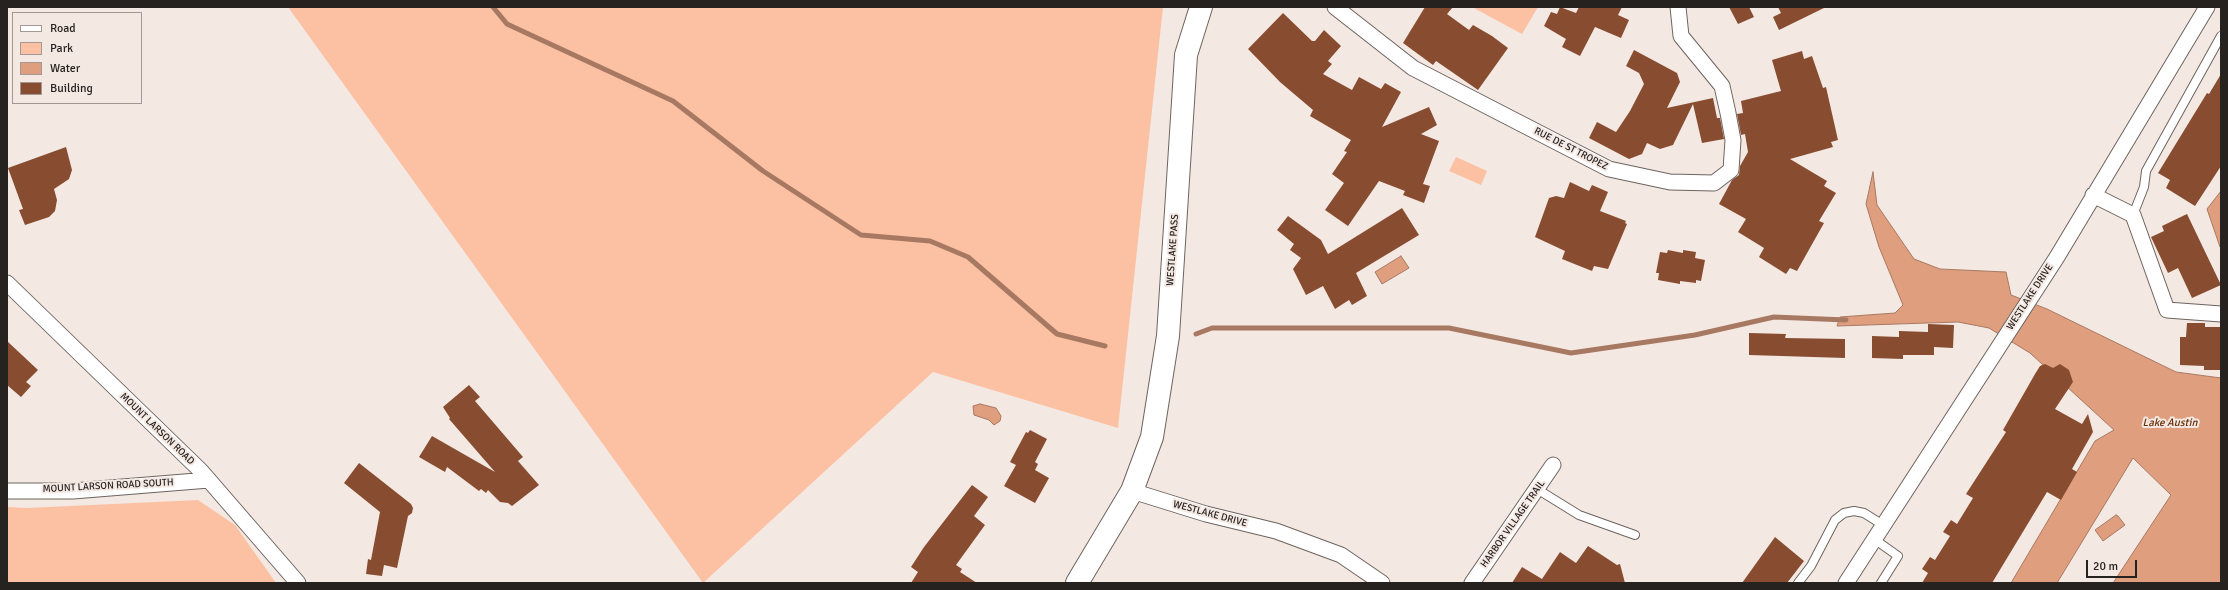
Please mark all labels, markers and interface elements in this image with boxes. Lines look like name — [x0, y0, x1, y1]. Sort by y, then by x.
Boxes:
legend — [12, 12, 142, 104]
text: Road — [50, 21, 76, 36]
text: Park — [50, 41, 73, 56]
text: Water — [50, 61, 80, 76]
text: Building — [50, 81, 93, 96]
street label: RUE DE ST TROPEZ — [1532, 125, 1610, 173]
street label: WESTLAKE PASS — [1165, 214, 1181, 286]
street label: WESTLAKE DRIVE — [2004, 262, 2056, 332]
street label: MOUNT LARSON ROAD — [117, 390, 197, 468]
water label: Lake Austin — [2143, 416, 2197, 430]
street label: MOUNT LARSON ROAD SOUTH — [42, 477, 174, 495]
street label: HARBOR VILLAGE TRAIL — [1478, 478, 1548, 570]
street label: WESTLAKE DRIVE — [1172, 498, 1248, 530]
scale bar — [2088, 552, 2139, 578]
text: 20 m — [2093, 559, 2118, 574]

